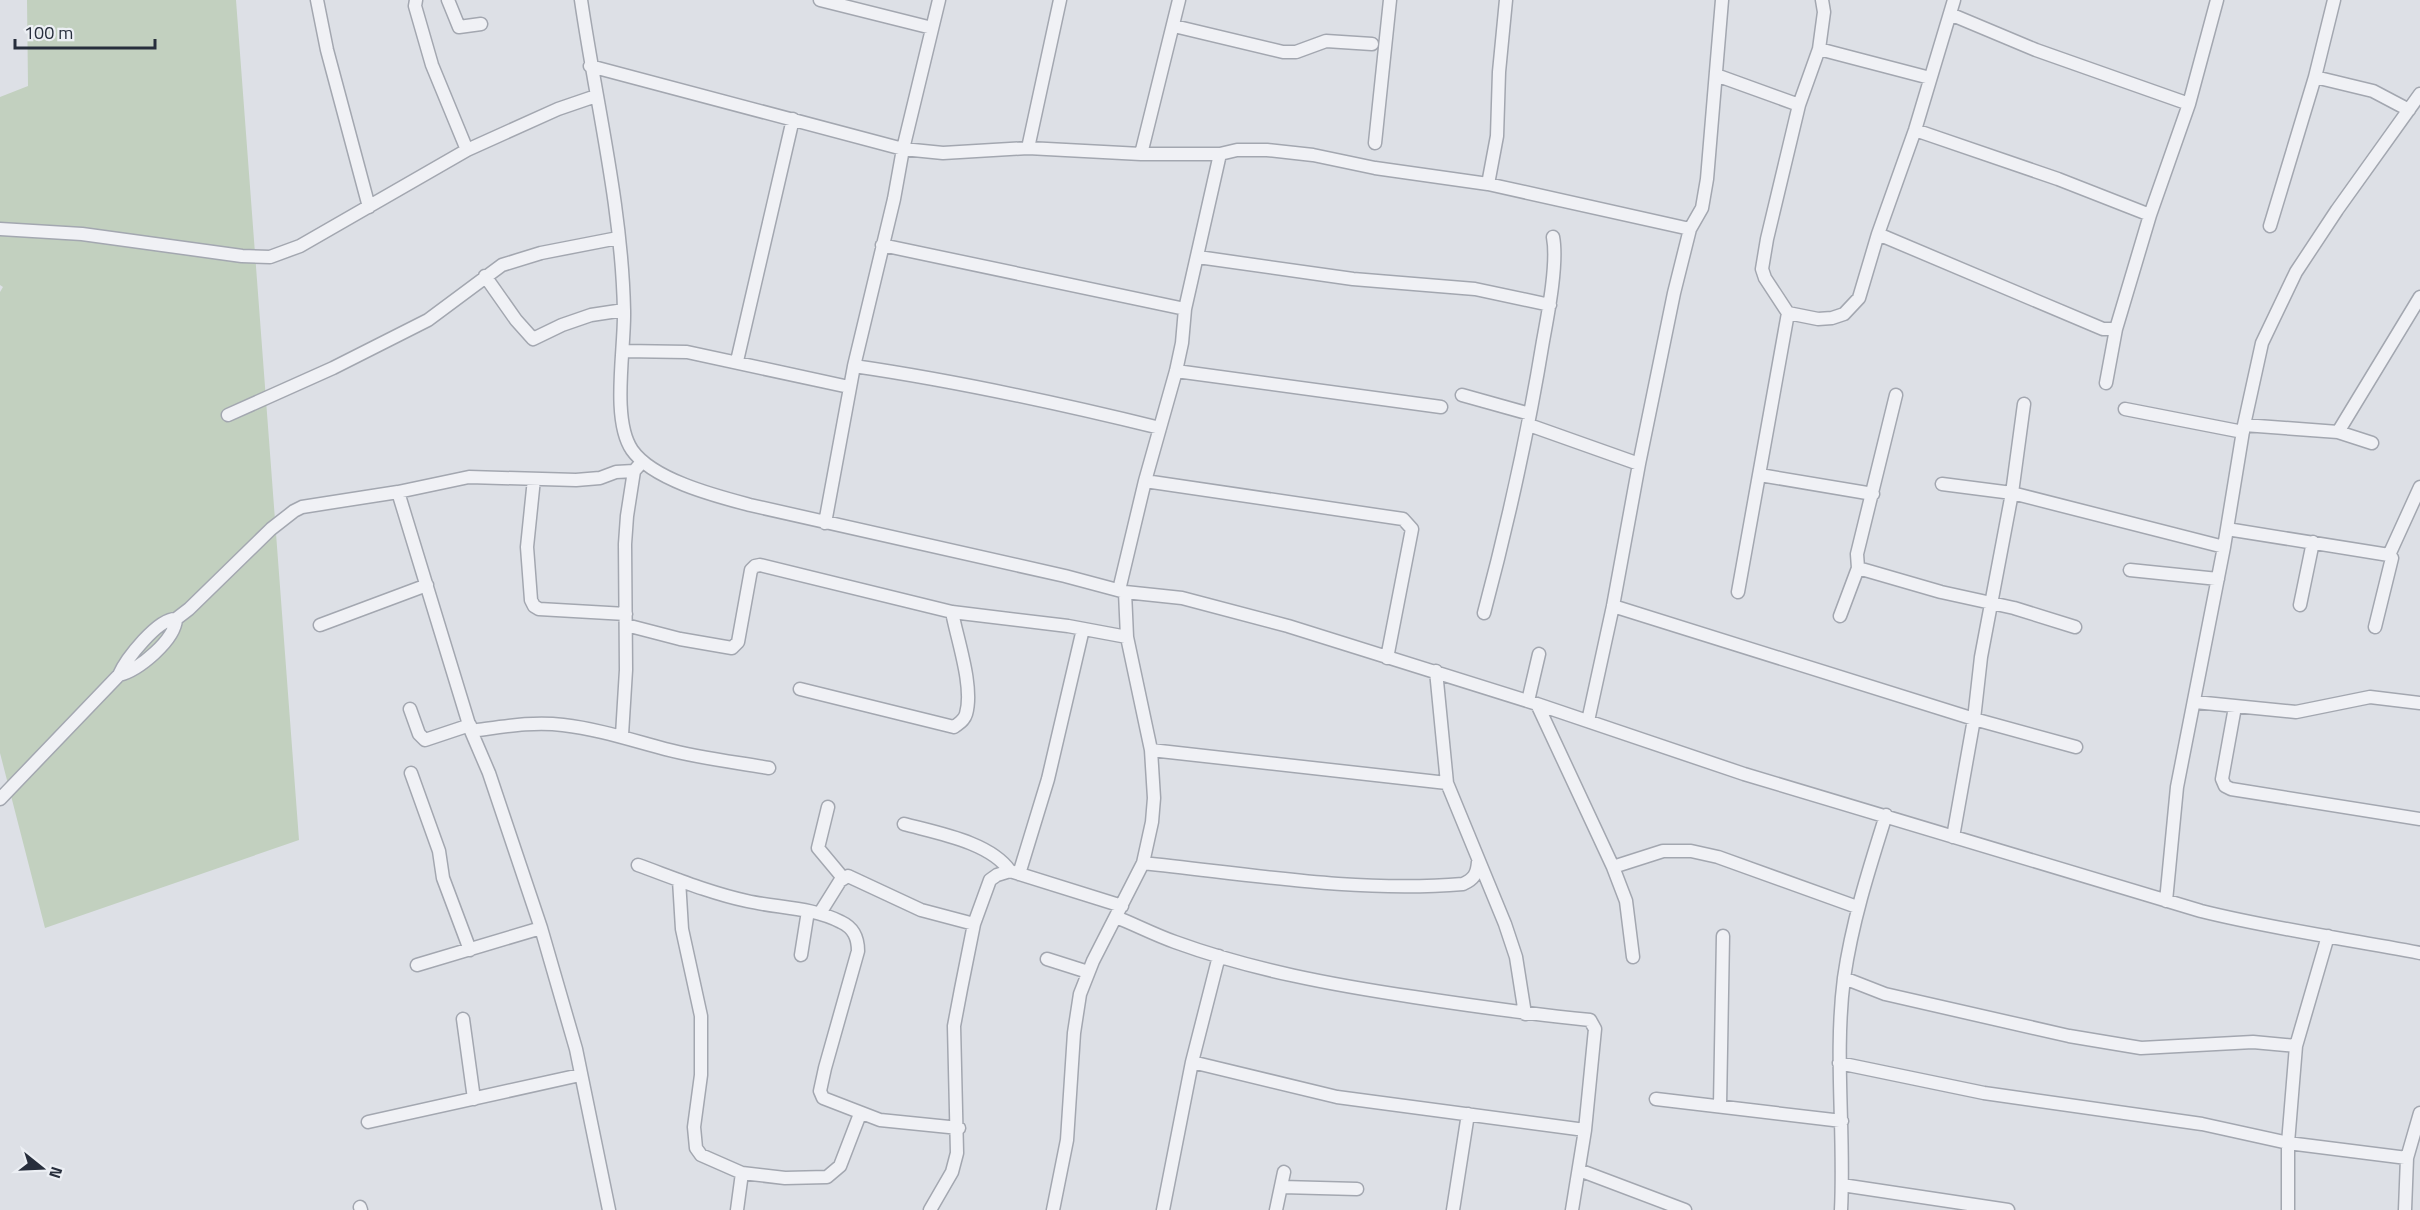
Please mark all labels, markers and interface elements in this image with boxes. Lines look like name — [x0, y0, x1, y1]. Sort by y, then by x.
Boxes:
scale bar — [15, 12, 154, 50]
text: 100 m — [24, 19, 73, 46]
north arrow — [12, 1138, 72, 1198]
text: N — [43, 1164, 69, 1182]

